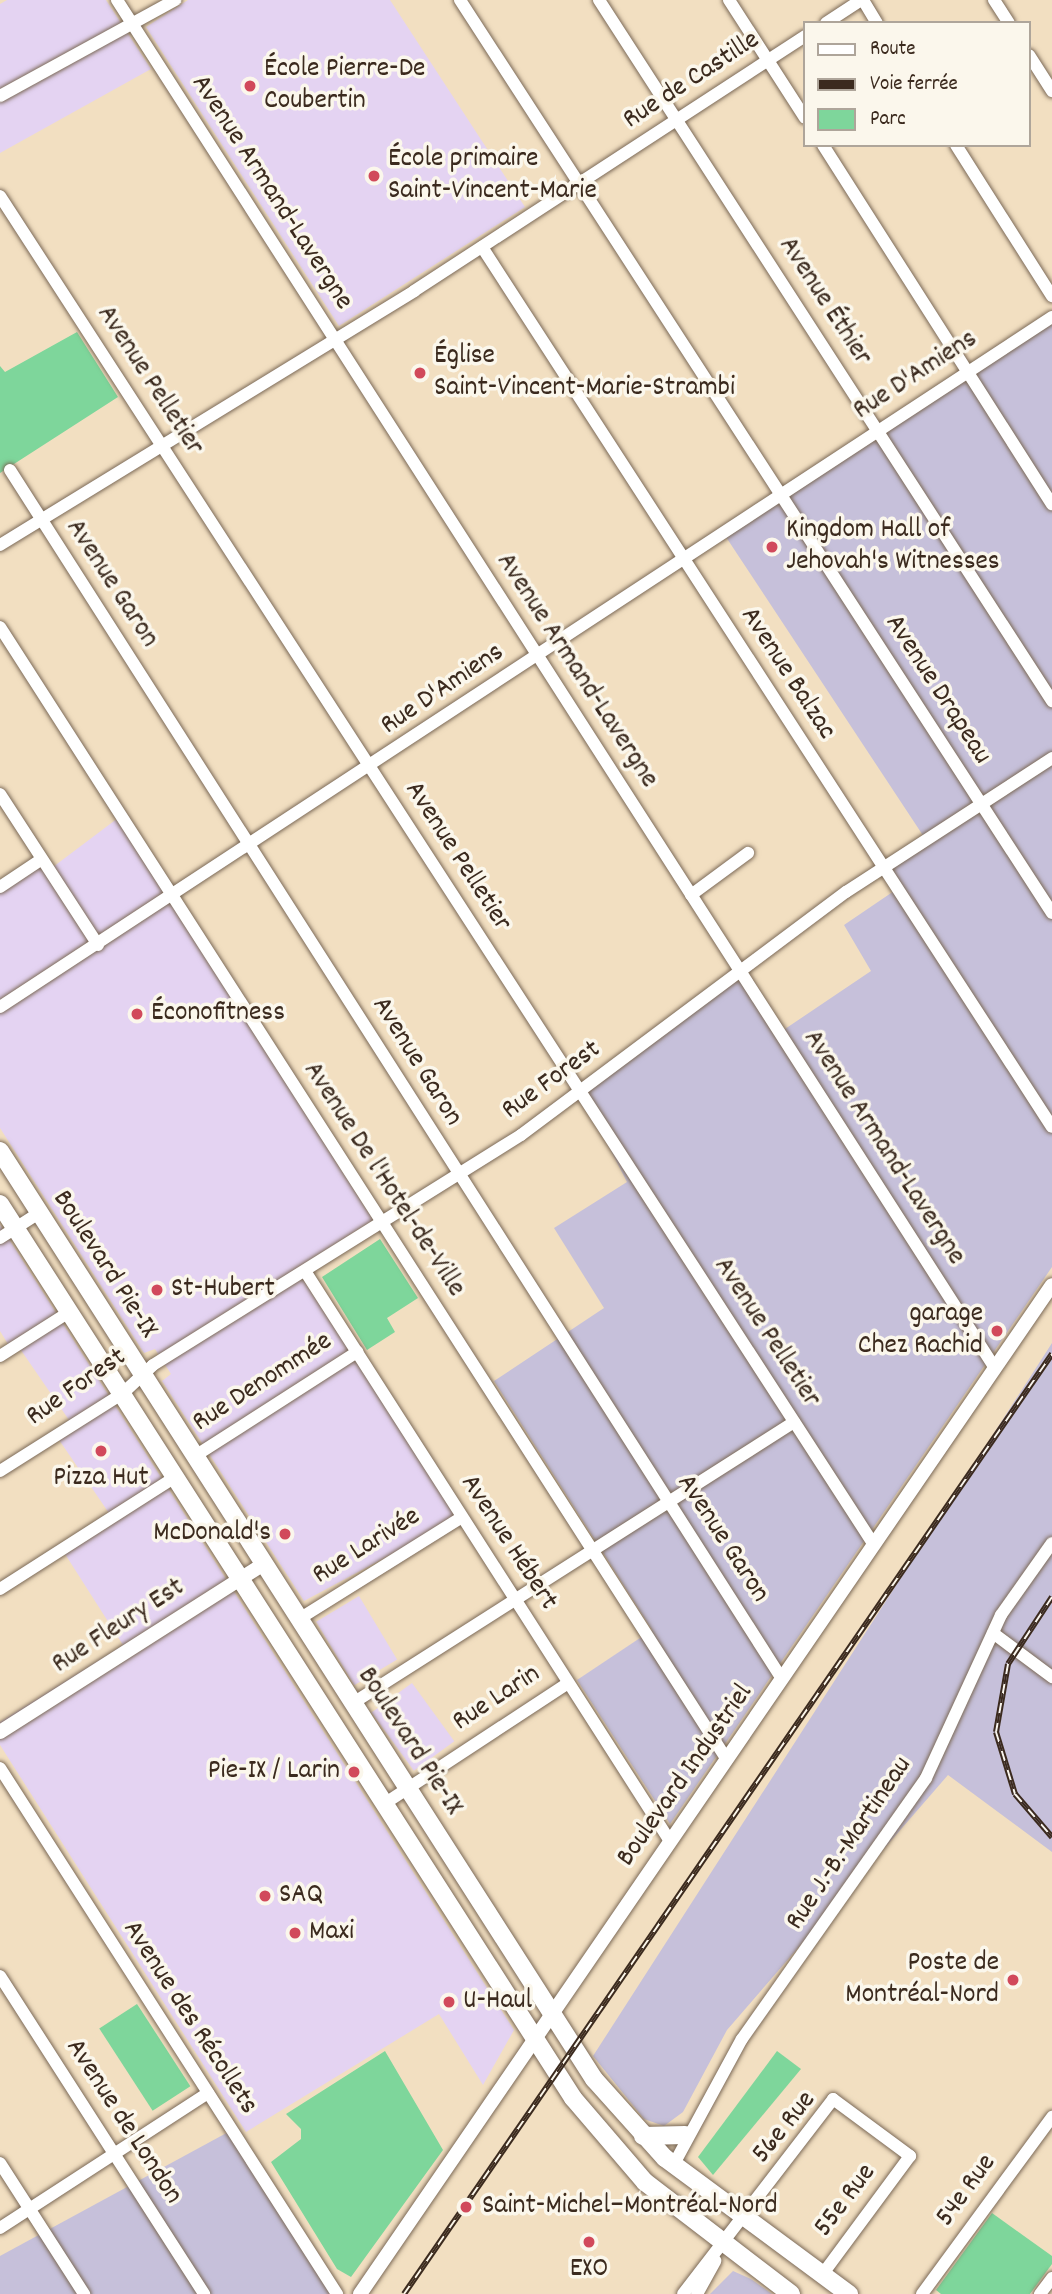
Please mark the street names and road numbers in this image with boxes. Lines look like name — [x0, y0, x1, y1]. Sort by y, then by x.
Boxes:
street label: Rue de Castille — [617, 24, 767, 138]
street label: Avenue Armand-Lavergne — [183, 69, 359, 317]
street label: Avenue Éthier — [770, 231, 878, 373]
street label: Avenue Pelletier — [88, 300, 210, 462]
street label: Rue D'Amiens — [848, 323, 984, 429]
street label: Avenue Garon — [57, 514, 165, 654]
street label: Avenue Armand-Lavergne — [488, 547, 664, 795]
street label: Avenue Balzac — [732, 601, 842, 747]
street label: Avenue Drapeau — [876, 609, 998, 771]
street label: Rue D'Amiens — [375, 637, 511, 743]
street label: Avenue Pelletier — [396, 776, 518, 938]
street label: Avenue Garon — [363, 991, 469, 1133]
street label: Avenue Armand-Lavergne — [795, 1024, 971, 1272]
street label: Rue Forest — [496, 1034, 608, 1128]
street label: Avenue De l'Hotel-de-Ville — [294, 1056, 472, 1304]
street label: Boulevard Pie-IX — [44, 1185, 164, 1345]
street label: Avenue Pelletier — [705, 1252, 827, 1414]
street label: Rue Denommée — [187, 1325, 339, 1441]
street label: Rue Forest — [21, 1341, 133, 1435]
street label: Avenue Hébert — [452, 1469, 564, 1617]
street label: Avenue Garon — [668, 1469, 776, 1609]
street label: Rue Larivée — [307, 1501, 427, 1593]
street label: Rue Fleury Est — [47, 1572, 191, 1682]
street label: Rue Larin — [447, 1658, 547, 1740]
street label: Boulevard Pie-IX — [349, 1662, 469, 1822]
street label: Boulevard Industriel — [611, 1678, 761, 1874]
street label: Rue J.-B.-Martineau — [780, 1751, 920, 1937]
street label: Avenue des Récollets — [114, 1915, 264, 2121]
street label: Avenue de London — [57, 2033, 189, 2211]
street label: 56e Rue — [746, 2085, 824, 2171]
street label: 54e Rue — [930, 2148, 1004, 2234]
street label: 55e Rue — [808, 2158, 884, 2244]

